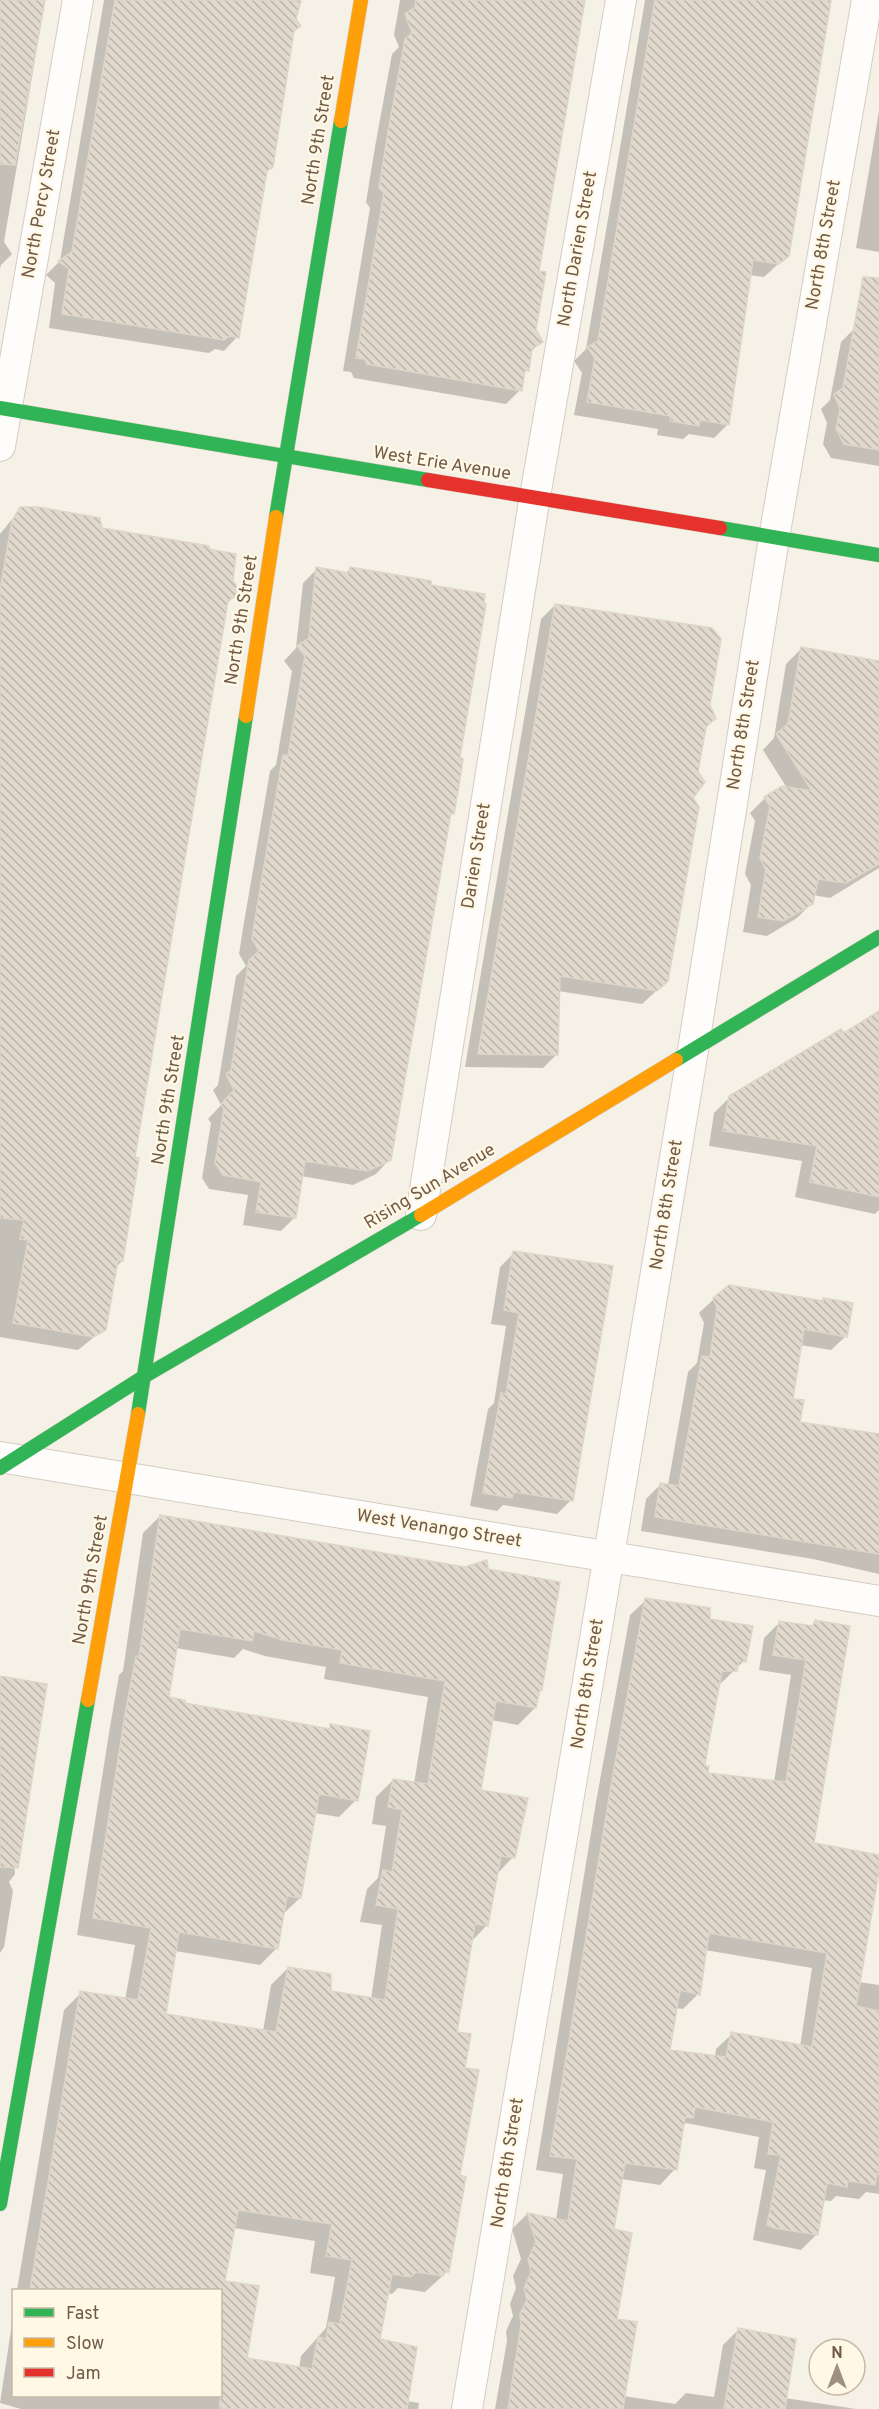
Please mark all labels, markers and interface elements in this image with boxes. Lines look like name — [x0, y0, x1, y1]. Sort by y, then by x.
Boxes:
street label: North 9th Street — [297, 73, 341, 207]
street label: North Percy Street — [18, 128, 66, 280]
street label: North Darien Street — [553, 169, 603, 329]
street label: North 8th Street — [801, 178, 847, 312]
street label: West Erie Avenue — [372, 442, 512, 486]
street label: North 9th Street — [220, 553, 264, 687]
street label: North 8th Street — [722, 658, 766, 792]
street label: Darien Street — [457, 801, 497, 911]
street label: North 9th Street — [147, 1033, 191, 1167]
street label: North 8th Street — [645, 1138, 689, 1272]
street label: Rising Sun Avenue — [360, 1139, 500, 1235]
street label: West Venango Street — [355, 1505, 523, 1553]
street label: North 9th Street — [68, 1513, 114, 1647]
street label: North 8th Street — [566, 1617, 610, 1751]
street label: North 8th Street — [486, 2096, 530, 2230]
legend — [12, 2289, 222, 2397]
text: Fast — [66, 2303, 99, 2326]
text: Slow — [66, 2333, 104, 2356]
north arrow — [807, 2337, 867, 2397]
text: N — [831, 2344, 843, 2364]
text: Jam — [66, 2363, 101, 2386]

